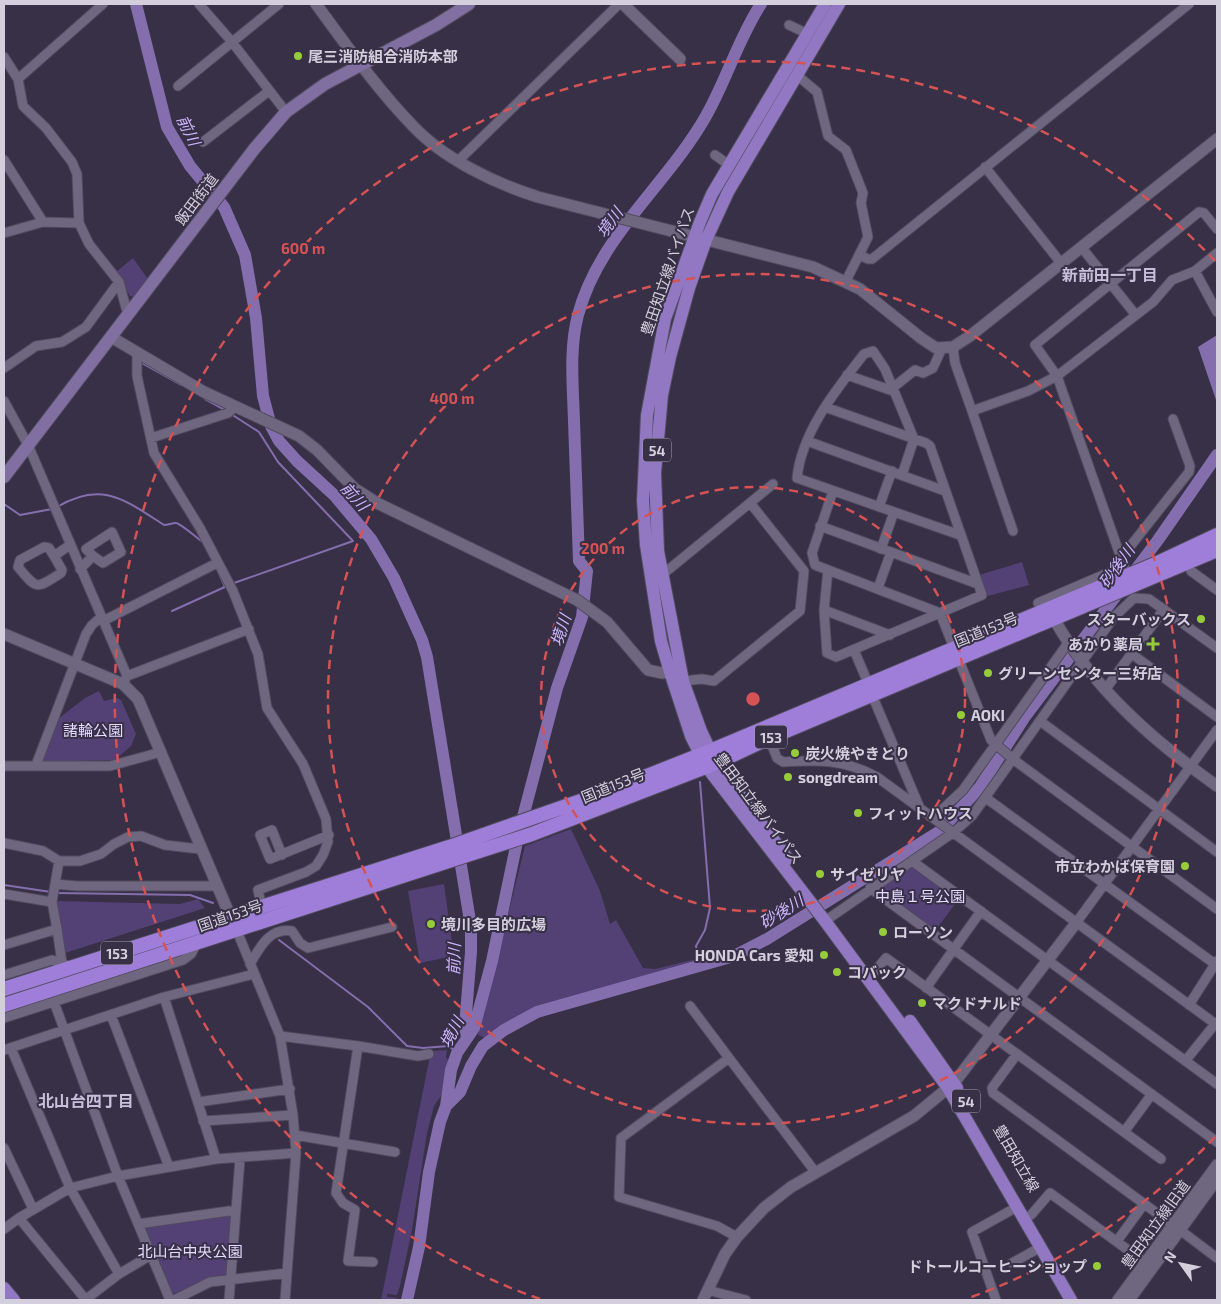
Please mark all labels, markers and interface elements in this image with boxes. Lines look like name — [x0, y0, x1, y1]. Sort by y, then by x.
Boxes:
place label: 尾三消防組合消防本部 — [308, 47, 458, 65]
marker: 尾三消防組合消防本部 — [292, 50, 304, 62]
water label: 前川 — [173, 111, 205, 150]
street label: 飯田街道 — [171, 170, 221, 228]
water label: 境川 — [592, 202, 627, 241]
street label: 豊田知立線バイパス — [637, 204, 697, 338]
text: 600 m — [281, 239, 325, 257]
district label: 新前田一丁目 — [1062, 265, 1158, 284]
text: 400 m — [430, 389, 474, 407]
road number: 54 — [643, 438, 671, 462]
water label: 前川 — [337, 478, 374, 516]
text: 200 m — [581, 539, 625, 557]
water label: 砂後川 — [1094, 539, 1139, 591]
street label: 国道153号 — [951, 608, 1021, 650]
water label: 境川 — [546, 610, 575, 648]
place label: スターバックス — [1087, 610, 1191, 628]
marker: スターバックス — [1195, 613, 1207, 625]
place label: あかり薬局 — [1068, 635, 1143, 653]
marker: あかり薬局 — [1147, 638, 1159, 650]
place label: グリーンセンター三好店 — [998, 664, 1162, 682]
marker: グリーンセンター三好店 — [982, 667, 994, 679]
centre of rings — [744, 690, 762, 708]
place label: AOKI — [971, 706, 1005, 724]
marker: AOKI — [955, 709, 967, 721]
park label: 諸輪公園 — [63, 721, 123, 739]
road number: 153 — [755, 726, 787, 749]
place label: 炭火焼やきとり — [805, 744, 910, 762]
marker: 炭火焼やきとり — [789, 747, 801, 759]
street label: 豊田知立線バイパス — [711, 749, 807, 867]
street label: 国道153号 — [578, 764, 648, 806]
place label: songdream — [798, 768, 878, 786]
marker: songdream — [782, 771, 794, 783]
place label: フィットハウス — [868, 804, 973, 822]
marker: フィットハウス — [852, 807, 864, 819]
place label: 市立わかば保育園 — [1055, 857, 1175, 875]
marker: 市立わかば保育園 — [1179, 860, 1191, 872]
place label: サイゼリヤ — [830, 865, 905, 883]
marker: サイゼリヤ — [814, 868, 826, 880]
park label: 中島１号公園 — [875, 887, 965, 905]
water label: 砂後川 — [756, 889, 808, 932]
street label: 国道153号 — [195, 896, 265, 934]
place label: 境川多目的広場 — [441, 915, 546, 933]
marker: 境川多目的広場 — [425, 918, 437, 930]
place label: ローソン — [893, 923, 953, 941]
marker: ローソン — [877, 926, 889, 938]
road number: 153 — [101, 941, 133, 964]
water label: 前川 — [443, 941, 463, 975]
place label: HONDA Cars 愛知 — [695, 946, 814, 964]
marker: HONDA Cars 愛知 — [818, 949, 830, 961]
place label: コバック — [847, 963, 907, 981]
marker: コバック — [831, 966, 843, 978]
place label: マクドナルド — [932, 994, 1022, 1012]
marker: マクドナルド — [916, 997, 928, 1009]
water label: 境川 — [435, 1012, 468, 1051]
road number: 54 — [952, 1090, 980, 1112]
district label: 北山台四丁目 — [38, 1091, 134, 1110]
street label: 豊田知立線 — [990, 1121, 1044, 1195]
street label: 豊田知立線旧道 — [1117, 1176, 1193, 1272]
north arrow — [1156, 1239, 1206, 1289]
park label: 北山台中央公園 — [137, 1242, 243, 1260]
text: N — [1160, 1248, 1180, 1266]
place label: ドトールコーヒーショップ — [908, 1257, 1087, 1275]
marker: ドトールコーヒーショップ — [1091, 1260, 1103, 1272]

